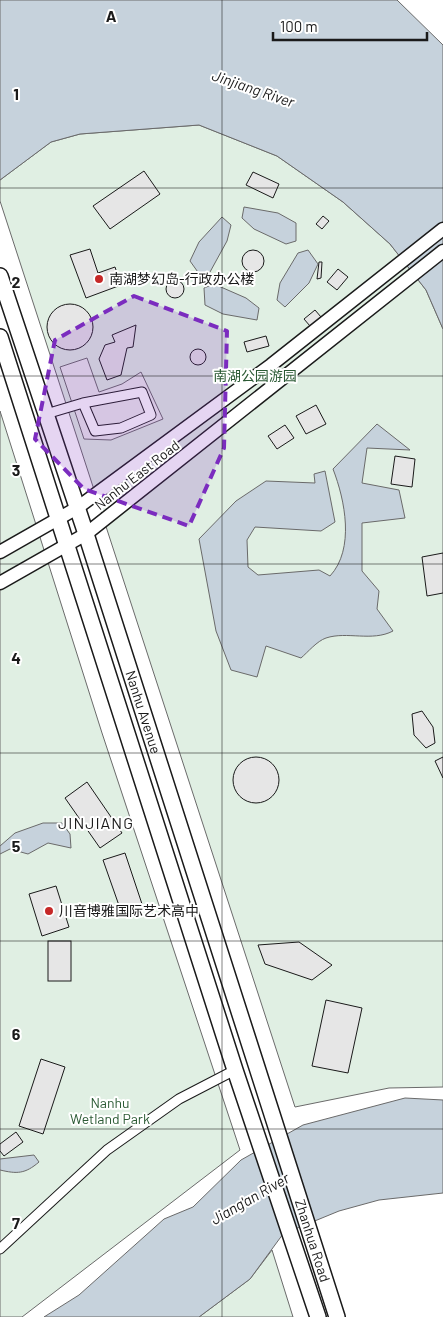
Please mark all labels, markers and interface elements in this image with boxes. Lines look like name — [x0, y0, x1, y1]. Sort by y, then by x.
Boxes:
text: A — [106, 6, 117, 25]
scale bar — [273, 10, 427, 42]
text: 100 m — [280, 17, 318, 35]
water label: Jinjiang River — [210, 66, 298, 111]
text: 1 — [13, 84, 19, 103]
place label: 南湖梦幻岛-行政办公楼 — [109, 270, 255, 287]
text: 2 — [12, 272, 21, 291]
marker: 南湖梦幻岛-行政办公楼 — [93, 273, 105, 285]
park label: 南湖公园游园 — [213, 367, 297, 384]
street label: Nanhu East Road — [91, 436, 183, 513]
text: 3 — [12, 460, 20, 479]
text: 4 — [11, 648, 21, 667]
street label: Nanhu Avenue — [122, 668, 165, 756]
district label: JINJIANG — [58, 813, 134, 832]
text: 5 — [12, 836, 21, 855]
place label: 川音博雅国际艺术高中 — [59, 902, 199, 919]
marker: 川音博雅国际艺术高中 — [43, 905, 55, 917]
text: 6 — [12, 1024, 21, 1043]
park label: Nanhu Wetland Park — [70, 1094, 150, 1127]
water label: Jiang'an River — [207, 1168, 293, 1228]
street label: Zhanhua Road — [292, 1197, 334, 1284]
text: 7 — [12, 1213, 20, 1232]

